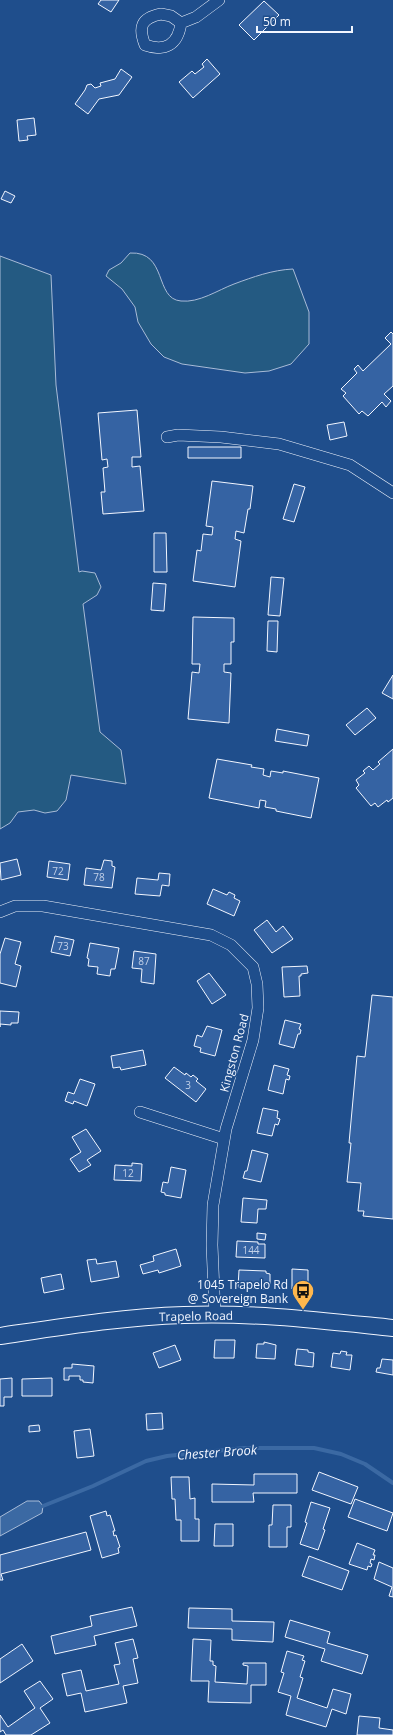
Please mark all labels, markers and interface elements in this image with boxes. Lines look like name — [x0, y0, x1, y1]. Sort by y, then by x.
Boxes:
scale bar — [257, 8, 352, 34]
text: 50 m — [263, 13, 291, 30]
house number: 72 — [52, 864, 64, 878]
house number: 78 — [93, 870, 105, 884]
house number: 73 — [57, 939, 69, 953]
house number: 87 — [138, 954, 150, 968]
street label: Kingston Road — [215, 1012, 253, 1094]
house number: 3 — [185, 1078, 191, 1092]
house number: 12 — [122, 1166, 134, 1180]
house number: 144 — [242, 1243, 260, 1257]
place label: 1045 Trapelo Rd @ Sovereign Bank — [188, 1276, 289, 1307]
bus stop icon: 1045 Trapelo Rd @ Sovereign Bank — [290, 1278, 316, 1311]
street label: Trapelo Road — [159, 1307, 233, 1325]
water label: Chester Brook — [176, 1440, 258, 1464]

